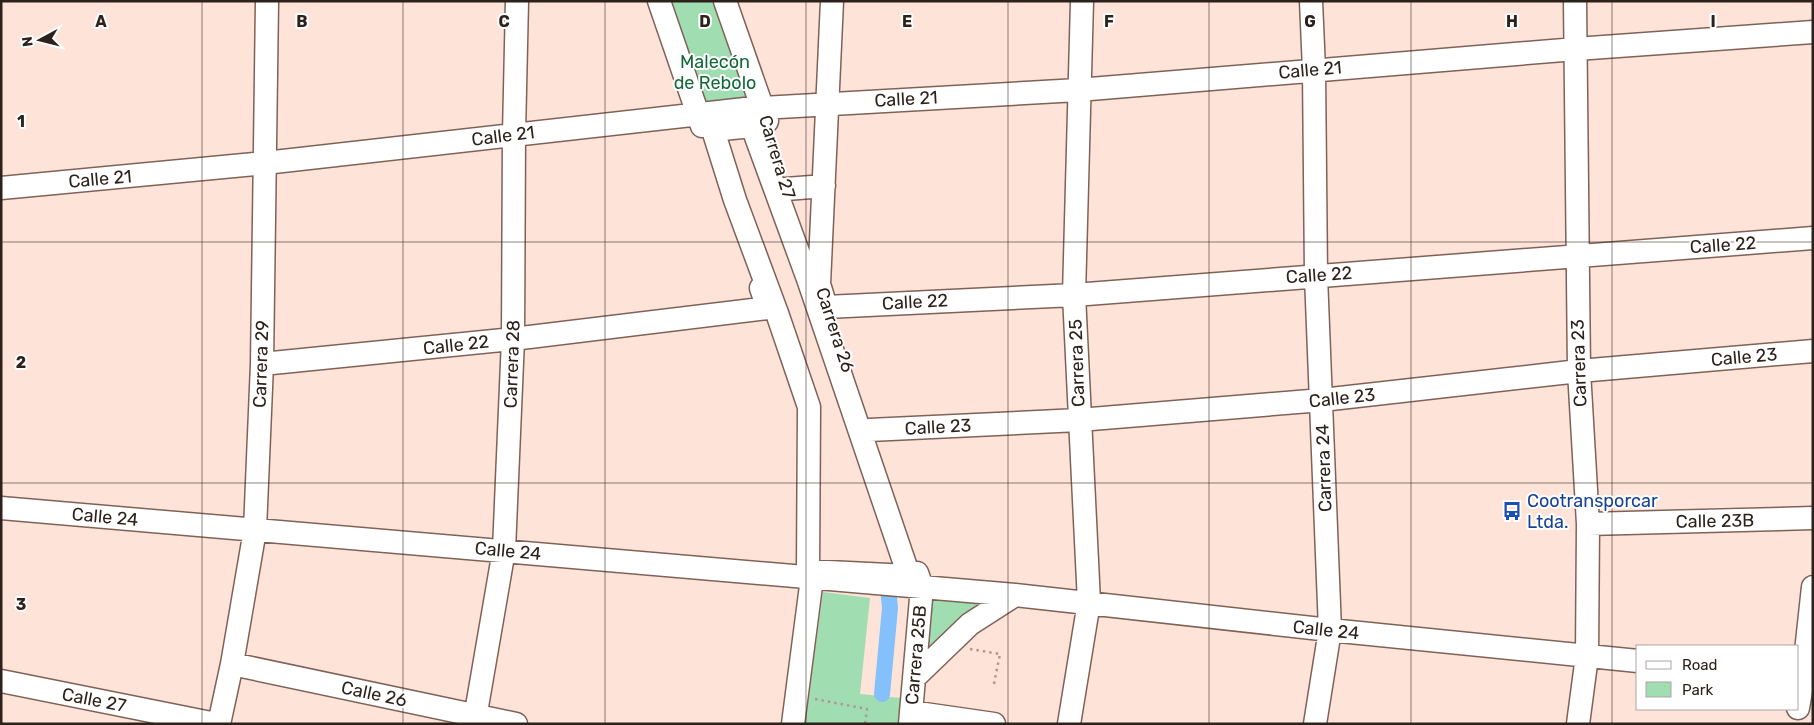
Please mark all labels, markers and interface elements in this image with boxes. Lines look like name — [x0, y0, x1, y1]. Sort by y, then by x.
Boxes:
text: A — [95, 12, 107, 31]
text: B — [296, 12, 308, 31]
text: C — [498, 12, 510, 31]
text: D — [699, 12, 711, 31]
text: E — [902, 12, 912, 31]
text: F — [1104, 12, 1114, 31]
text: G — [1304, 12, 1316, 31]
text: H — [1506, 12, 1518, 31]
text: I — [1710, 12, 1716, 31]
north arrow — [15, 15, 65, 65]
text: N — [19, 35, 37, 48]
park label: Malecón de Rebolo — [674, 51, 756, 94]
street label: Calle 21 — [1277, 56, 1343, 84]
street label: Calle 21 — [874, 86, 938, 112]
text: 1 — [17, 112, 25, 131]
street label: Carrera 27 — [754, 112, 800, 202]
street label: Calle 21 — [470, 121, 536, 151]
street label: Calle 21 — [67, 165, 133, 193]
street label: Calle 22 — [1689, 232, 1757, 258]
street label: Calle 22 — [1285, 262, 1353, 288]
street label: Carrera 26 — [811, 285, 859, 375]
street label: Calle 22 — [881, 289, 949, 315]
street label: Carrera 28 — [499, 319, 525, 409]
street label: Carrera 25 — [1064, 319, 1090, 407]
street label: Carrera 23 — [1566, 319, 1592, 407]
street label: Carrera 29 — [248, 320, 274, 408]
street label: Calle 22 — [422, 331, 490, 359]
street label: Calle 23 — [1710, 343, 1778, 371]
text: 2 — [16, 353, 26, 372]
street label: Calle 23 — [1308, 384, 1376, 412]
street label: Calle 23 — [904, 414, 972, 440]
street label: Carrera 24 — [1311, 424, 1337, 512]
place label: Cootransporcar Ltda. — [1527, 490, 1658, 533]
bus stop icon: Cootransporcar Ltda. — [1501, 500, 1523, 522]
street label: Calle 24 — [71, 503, 139, 531]
street label: Calle 23B — [1676, 509, 1754, 533]
street label: Calle 24 — [474, 537, 542, 565]
text: 3 — [16, 595, 26, 614]
street label: Carrera 25B — [901, 604, 931, 706]
street label: Calle 24 — [1292, 616, 1360, 644]
legend — [1636, 645, 1799, 710]
text: Road — [1682, 656, 1718, 674]
street label: Calle 26 — [339, 676, 409, 712]
text: Park — [1682, 681, 1713, 699]
street label: Calle 27 — [60, 683, 128, 717]

